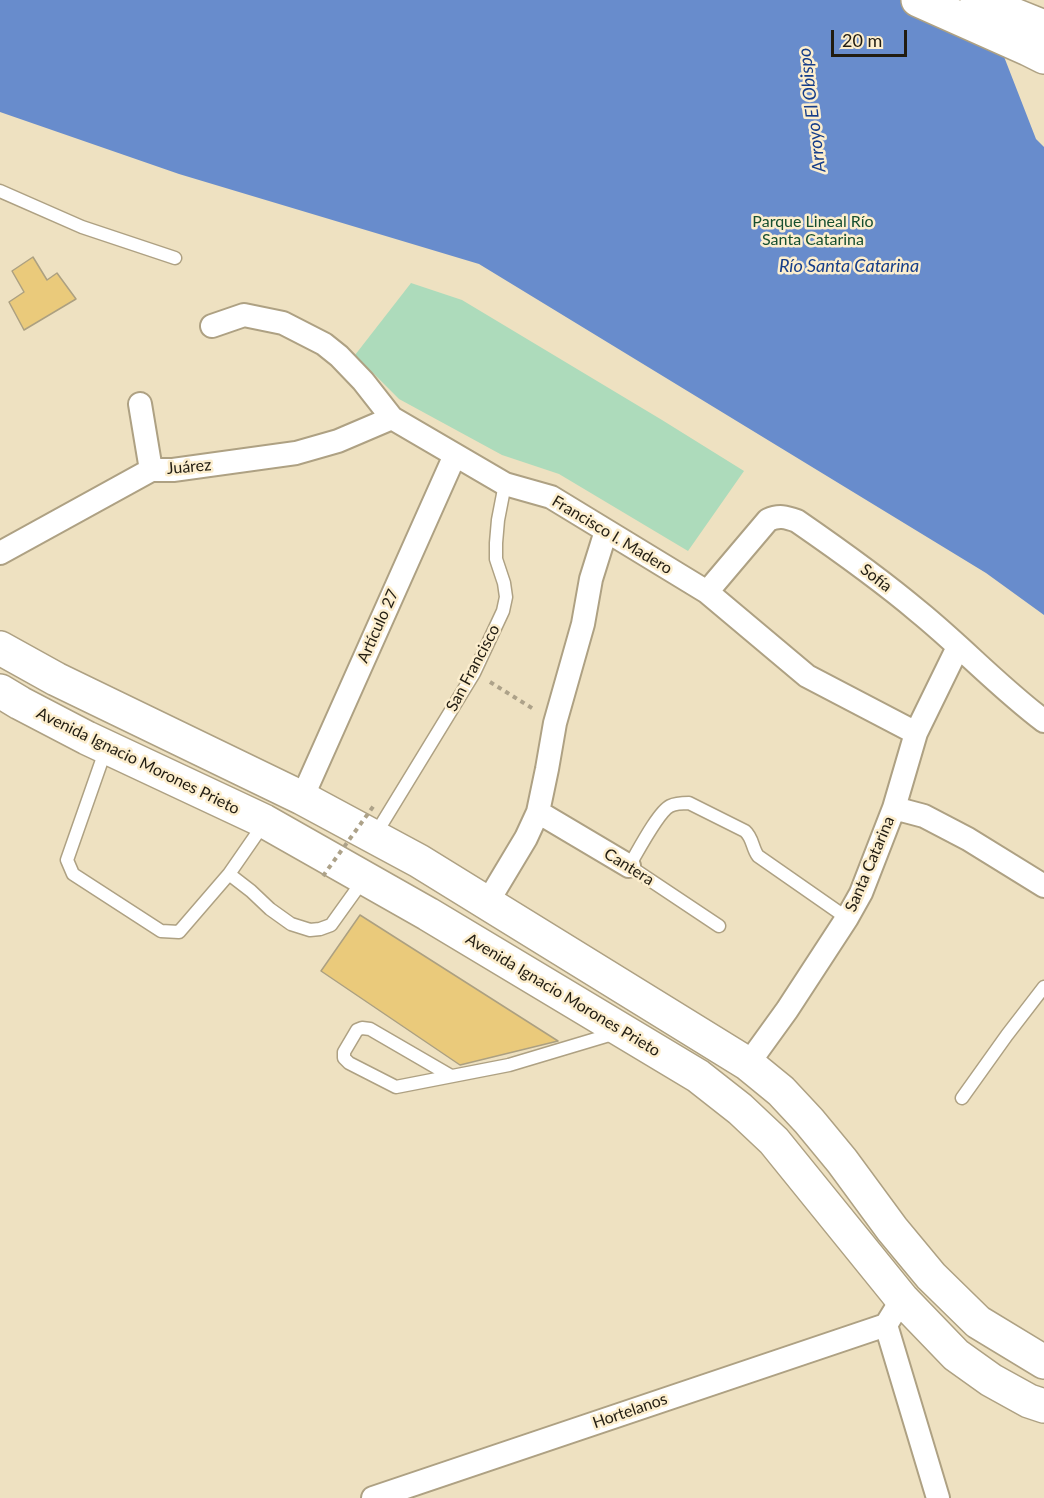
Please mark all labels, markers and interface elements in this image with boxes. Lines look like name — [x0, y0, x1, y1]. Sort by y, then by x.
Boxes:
scale bar — [834, 18, 910, 56]
text: 20 m — [842, 29, 882, 51]
water label: Arroyo El Obispo — [794, 47, 830, 173]
park label: Parque Lineal Río Santa Catarina — [752, 212, 874, 250]
water label: Río Santa Catarina — [779, 255, 919, 277]
street label: Juárez — [166, 455, 212, 479]
street label: Francisco I. Madero — [548, 492, 676, 578]
street label: Sofía — [856, 560, 896, 596]
street label: Artículo 27 — [353, 586, 403, 666]
street label: San Francisco — [442, 621, 504, 715]
street label: Avenida Ignacio Morones Prieto — [33, 703, 243, 819]
street label: Santa Catarina — [841, 813, 899, 915]
street label: Cantera — [600, 844, 658, 890]
street label: Avenida Ignacio Morones Prieto — [462, 929, 664, 1061]
street label: Hortelanos — [590, 1389, 670, 1433]

